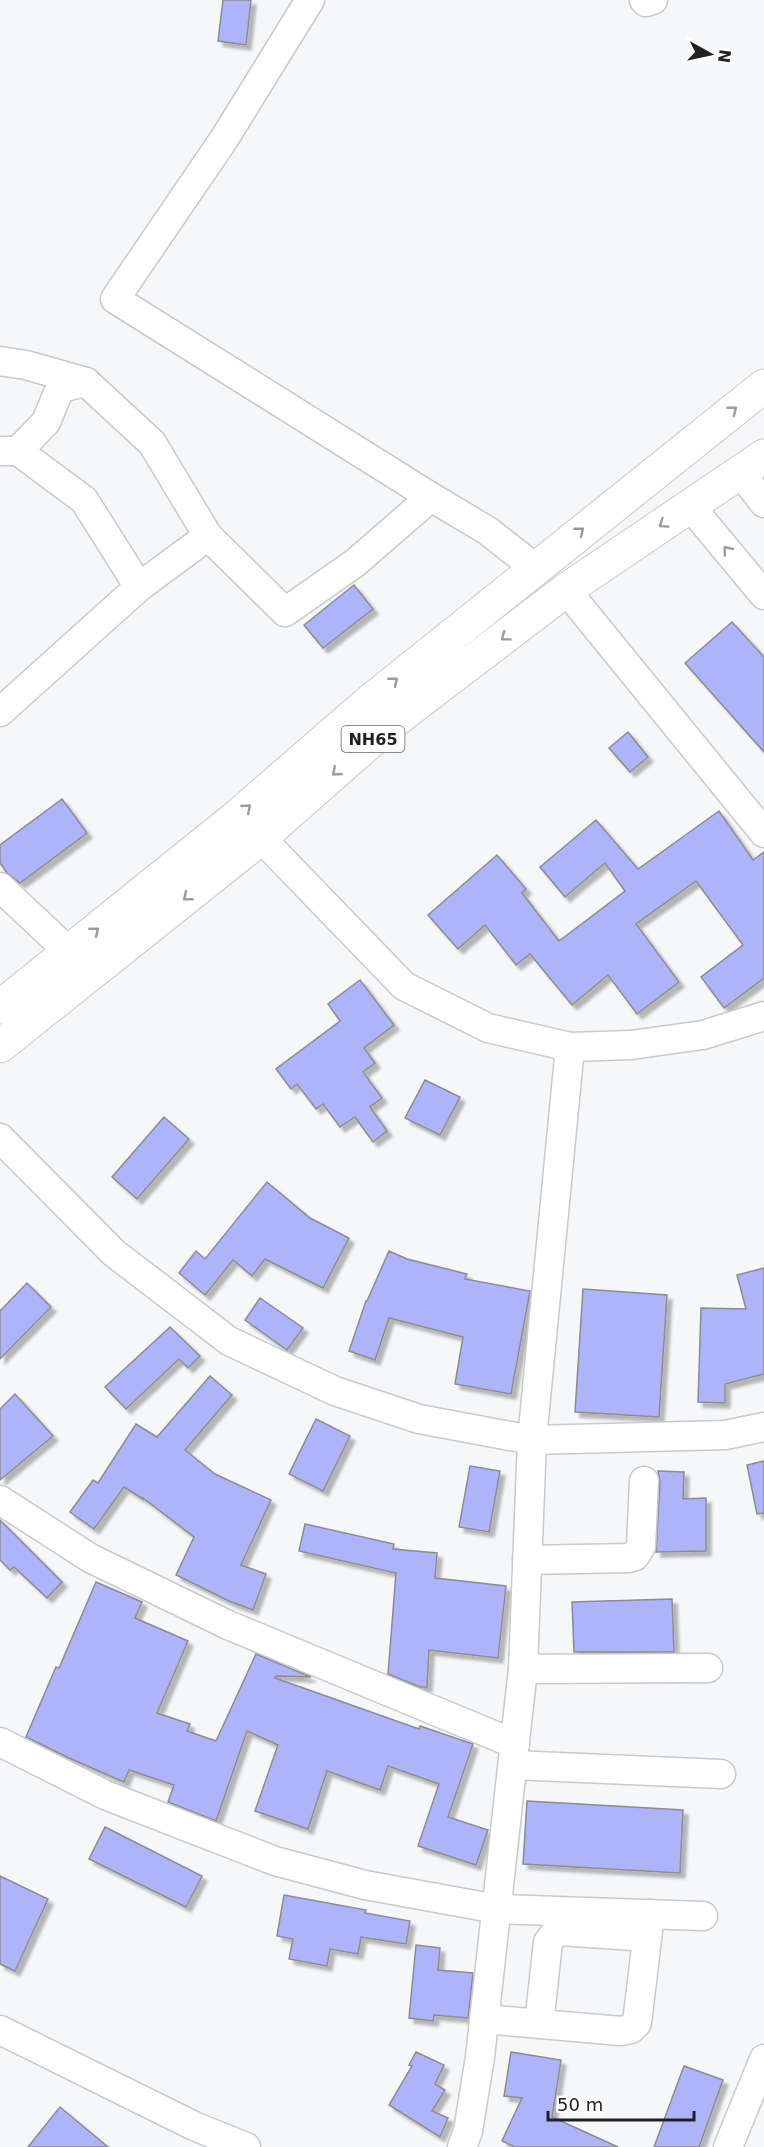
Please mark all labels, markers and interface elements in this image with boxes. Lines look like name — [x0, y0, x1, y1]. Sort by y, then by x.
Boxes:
north arrow — [680, 24, 740, 84]
text: N — [714, 48, 735, 64]
one-way arrow — [726, 407, 737, 418]
one-way arrow — [659, 517, 670, 528]
one-way arrow — [574, 528, 585, 539]
one-way arrow — [724, 546, 735, 557]
one-way arrow — [500, 629, 511, 640]
one-way arrow — [387, 678, 398, 689]
road number: NH65 — [342, 726, 404, 752]
one-way arrow — [332, 765, 343, 776]
one-way arrow — [240, 805, 251, 816]
one-way arrow — [182, 889, 193, 900]
one-way arrow — [88, 927, 99, 938]
scale bar — [548, 2084, 694, 2122]
text: 50 m — [557, 2094, 603, 2115]

